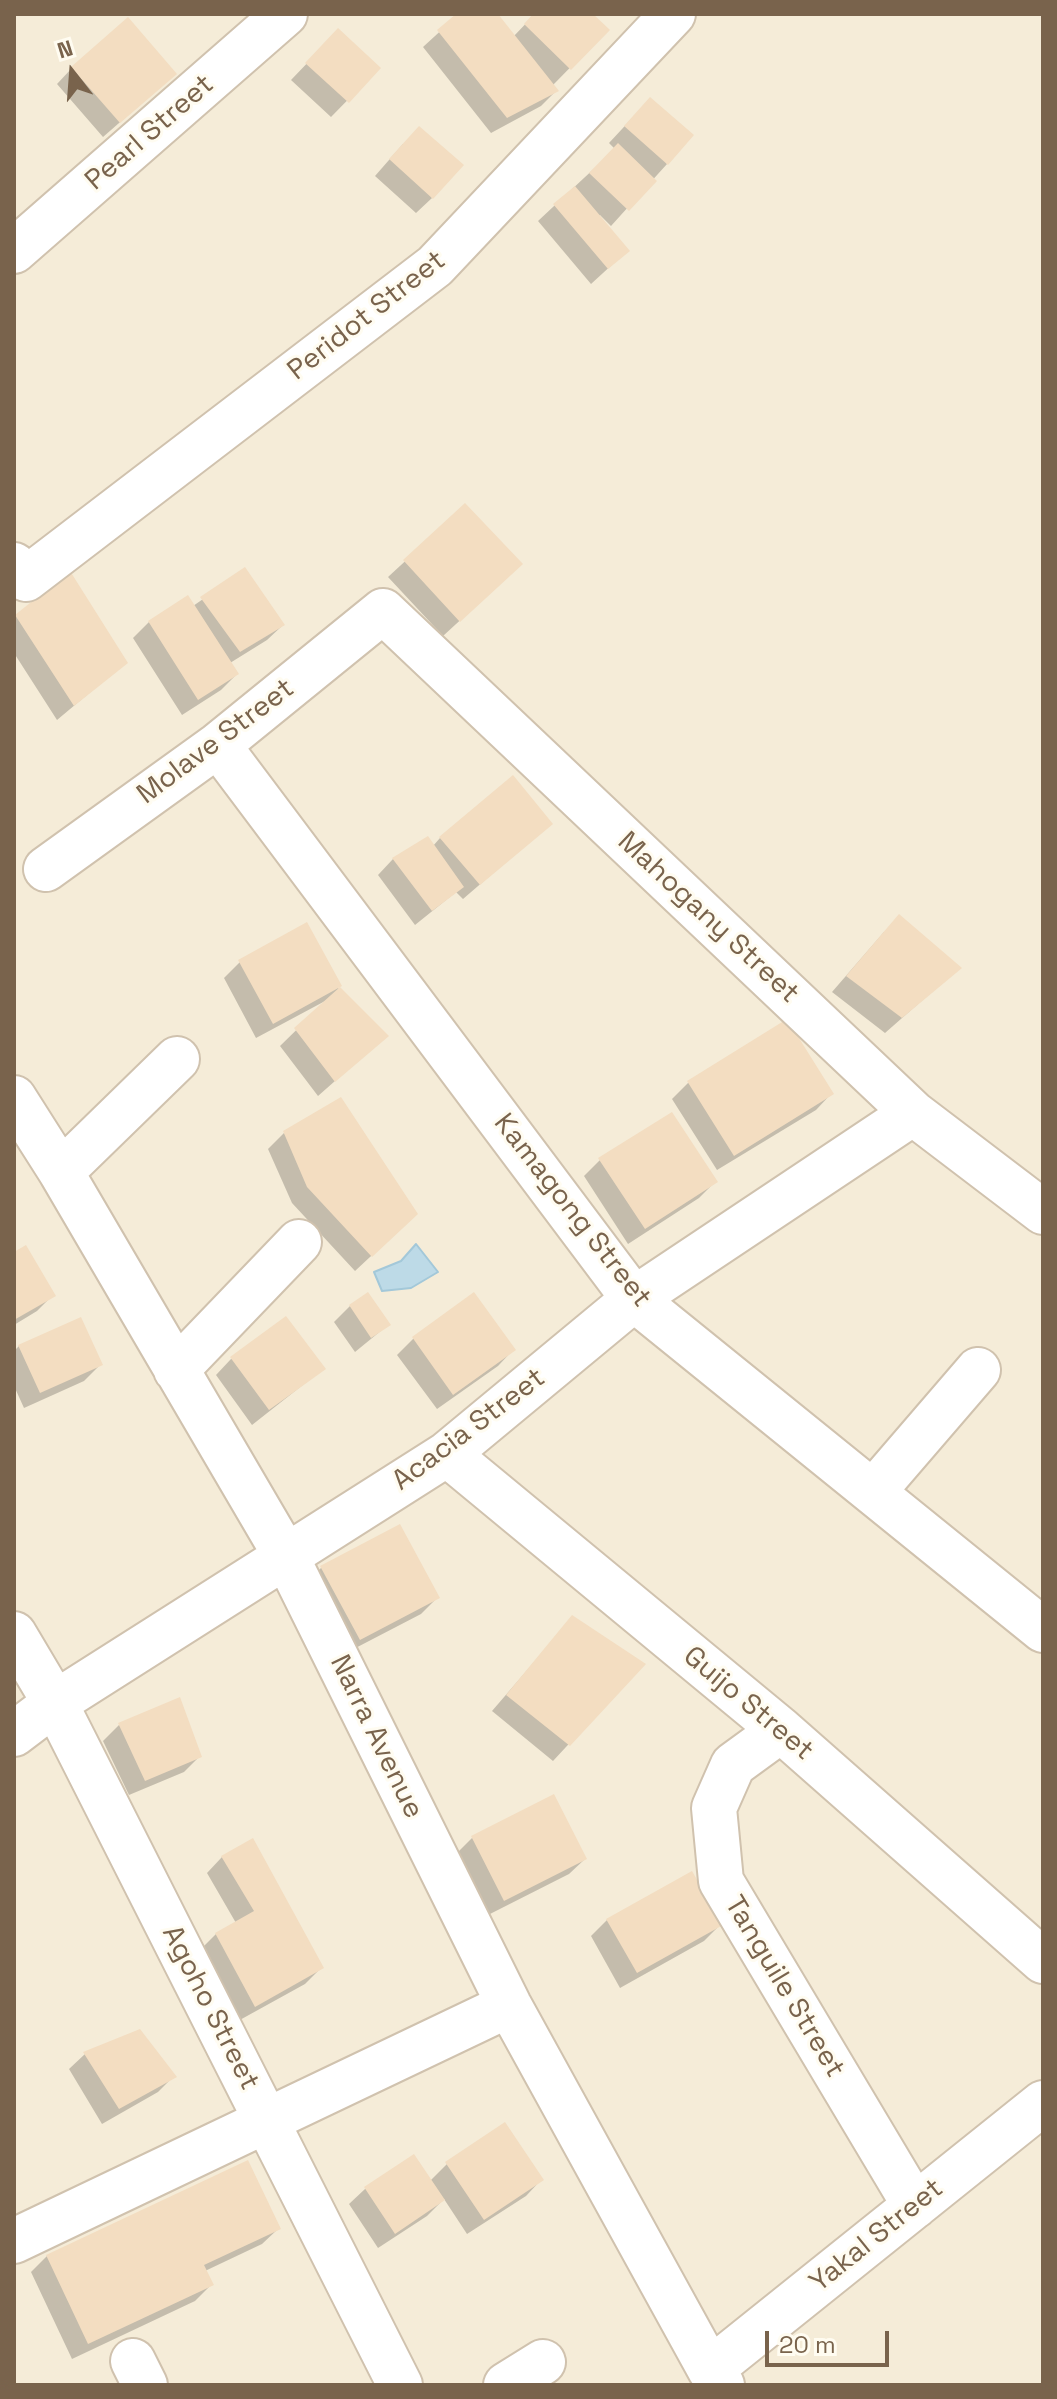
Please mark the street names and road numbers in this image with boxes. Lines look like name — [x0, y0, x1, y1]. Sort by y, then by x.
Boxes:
street label: Pearl Street — [79, 68, 221, 198]
street label: Peridot Street — [281, 244, 453, 388]
street label: Molave Street — [131, 672, 301, 812]
street label: Mahogany Street — [610, 825, 806, 1011]
street label: Kamagong Street — [486, 1108, 658, 1314]
street label: Acacia Street — [386, 1362, 552, 1498]
street label: Guijo Street — [676, 1640, 820, 1768]
street label: Narra Avenue — [322, 1650, 430, 1824]
street label: Tanguile Street — [717, 1890, 851, 2084]
street label: Agoho Street — [154, 1920, 266, 2096]
street label: Yakal Street — [804, 2172, 950, 2300]

